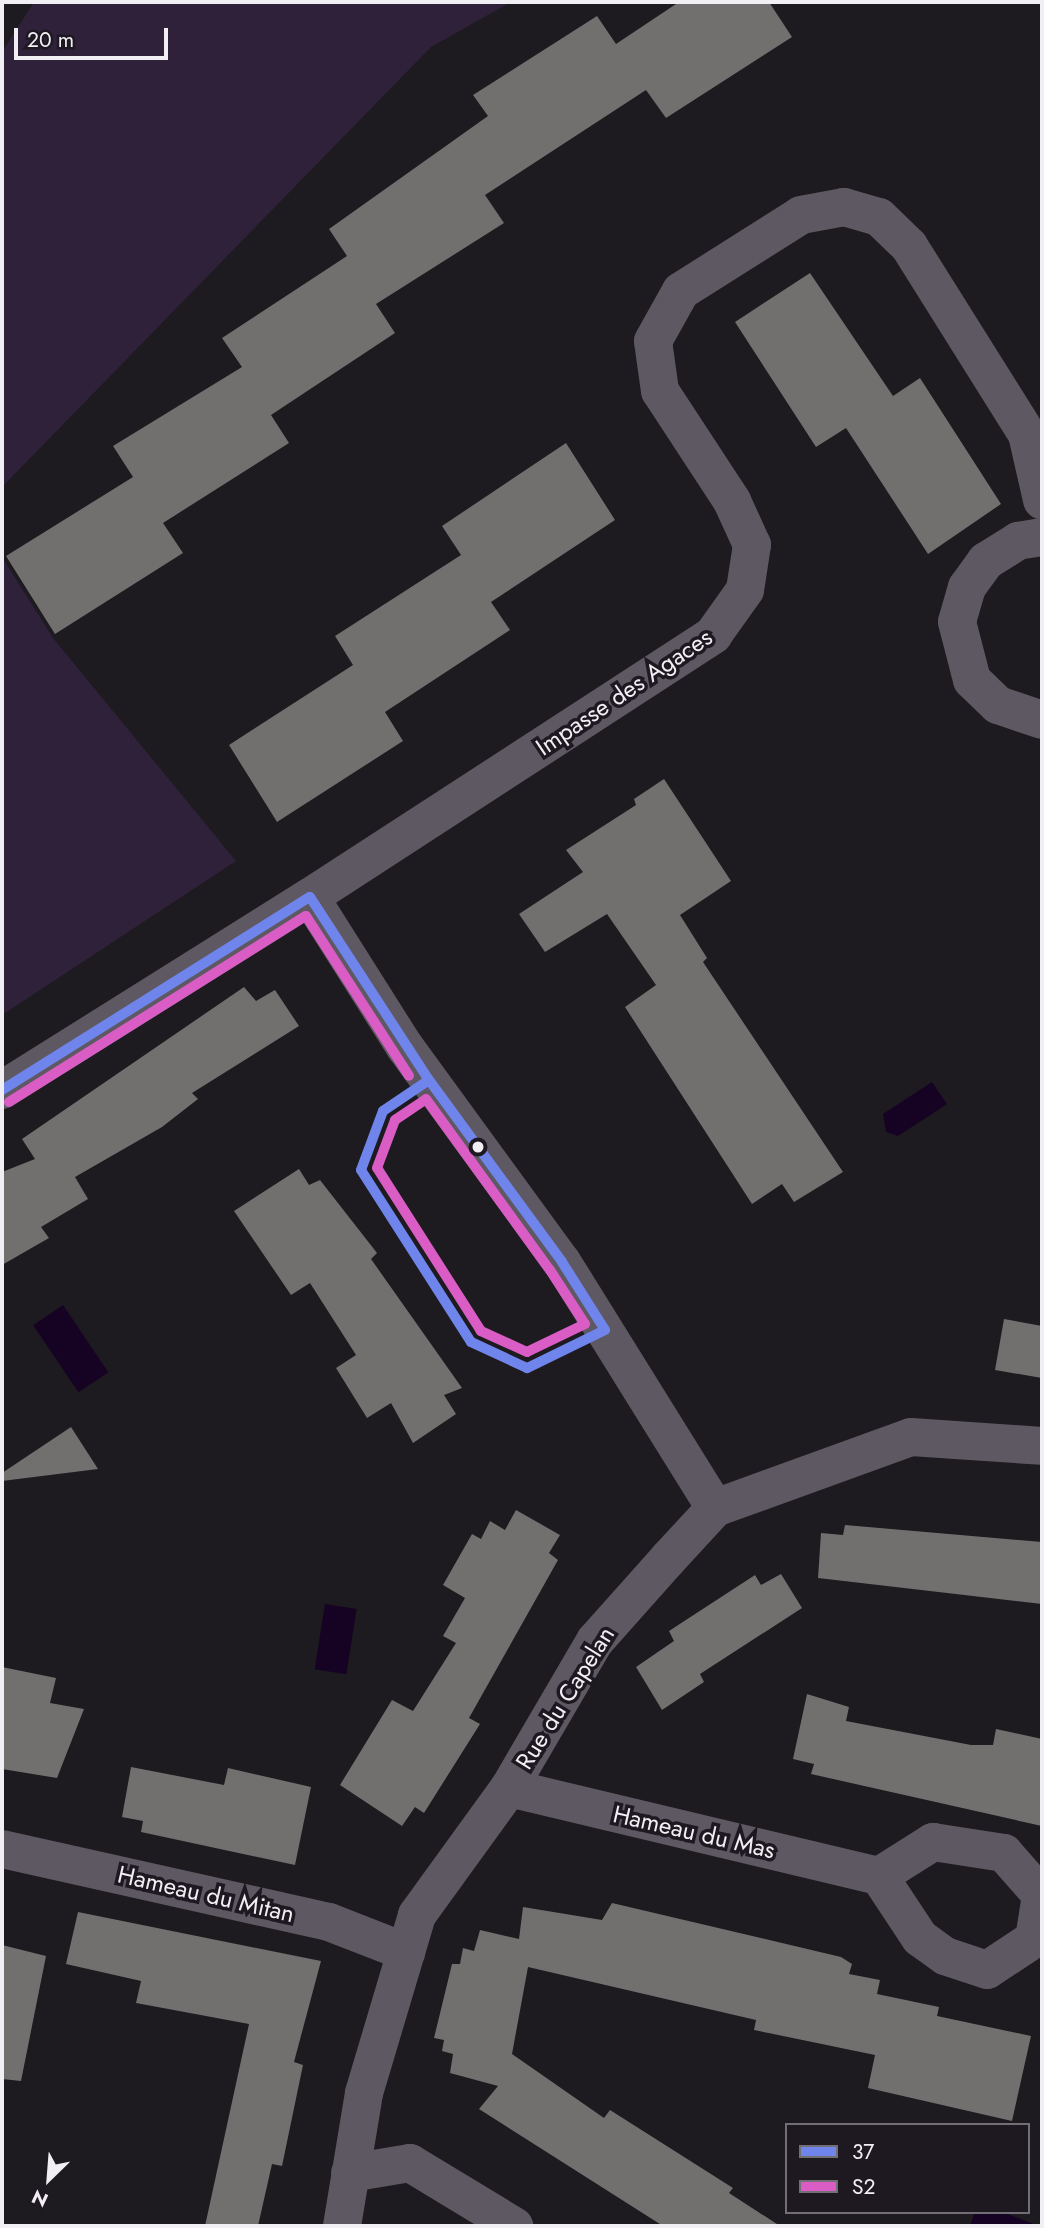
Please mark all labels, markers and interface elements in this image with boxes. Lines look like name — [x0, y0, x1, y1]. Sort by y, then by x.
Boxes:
scale bar — [18, 14, 172, 58]
text: 20 m — [27, 25, 74, 55]
street label: Impasse des Agaces — [530, 622, 718, 762]
unlabelled marker — [471, 1140, 485, 1154]
street label: Rue du Capelan — [510, 1621, 620, 1775]
street label: Hameau du Mas — [610, 1799, 778, 1865]
street label: Hameau du Mitan — [115, 1860, 297, 1928]
legend — [785, 2123, 1030, 2214]
text: 37 — [852, 2137, 874, 2167]
north arrow — [14, 2144, 84, 2214]
text: S2 — [852, 2172, 875, 2202]
text: N — [27, 2183, 52, 2214]

